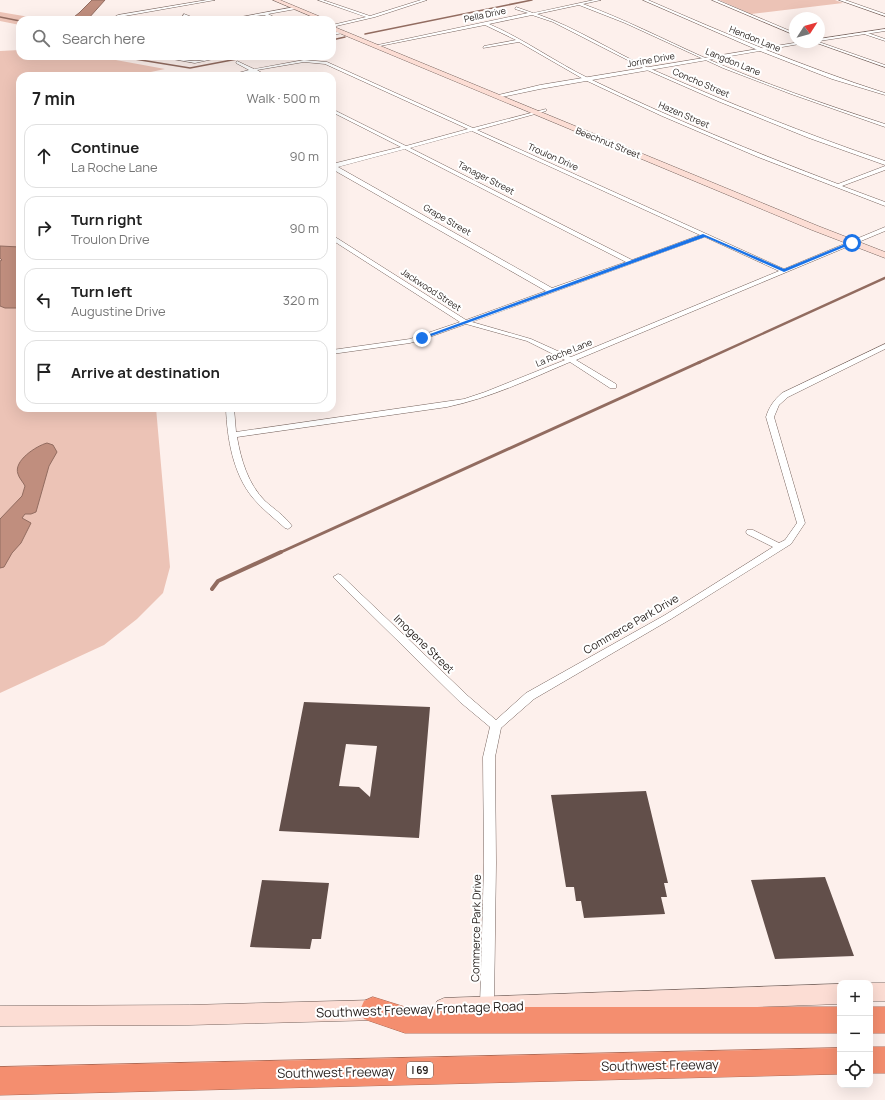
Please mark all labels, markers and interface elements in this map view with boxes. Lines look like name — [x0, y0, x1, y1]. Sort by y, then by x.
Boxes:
street label: Pella Drive — [463, 4, 507, 25]
north arrow — [789, 12, 825, 48]
search box — [16, 16, 336, 60]
street label: Hendon Lane — [727, 22, 783, 55]
icon: search — [30, 27, 52, 49]
text: Search here — [62, 28, 145, 49]
street label: Langdon Lane — [704, 45, 763, 78]
street label: Jorine Drive — [626, 49, 676, 70]
street label: Concho Street — [671, 65, 732, 101]
text: 7 min — [32, 87, 75, 110]
text: Walk · 500 m — [247, 89, 320, 107]
street label: Hazen Street — [657, 98, 712, 131]
street label: Beechnut Street — [574, 124, 643, 162]
text: Continue — [71, 137, 139, 158]
street label: Troulon Drive — [526, 140, 581, 174]
icon: ahead — [33, 145, 55, 167]
text: 90 m — [289, 147, 319, 165]
text: La Roche Lane — [71, 158, 158, 176]
street label: Tanager Street — [456, 158, 517, 198]
street label: Grape Street — [421, 201, 474, 239]
text: Turn right — [71, 209, 142, 230]
icon: right — [33, 217, 55, 239]
text: 90 m — [289, 219, 319, 237]
text: Troulon Drive — [71, 230, 150, 248]
route start — [843, 234, 861, 252]
street label: Jackwood Street — [399, 265, 464, 314]
text: Turn left — [71, 281, 133, 302]
icon: left — [33, 289, 55, 311]
text: 320 m — [283, 291, 319, 309]
text: Augustine Drive — [71, 302, 166, 320]
route end — [413, 329, 431, 347]
street label: La Roche Lane — [534, 335, 594, 370]
icon: arrive — [33, 361, 55, 383]
text: Arrive at destination — [71, 362, 220, 383]
street label: Commerce Park Drive — [580, 590, 682, 657]
street label: Imogene Street — [391, 611, 458, 676]
street label: Commerce Park Drive — [467, 873, 484, 982]
map controls — [837, 980, 873, 1088]
button: + — [837, 980, 873, 1016]
street label: Southwest Freeway Frontage Road — [316, 996, 524, 1022]
button: − — [837, 1016, 873, 1052]
button: locate — [837, 1052, 873, 1088]
street label: Southwest Freeway — [601, 1055, 719, 1075]
street label: Southwest Freeway — [277, 1062, 395, 1082]
road number: I 69 — [407, 1062, 433, 1078]

